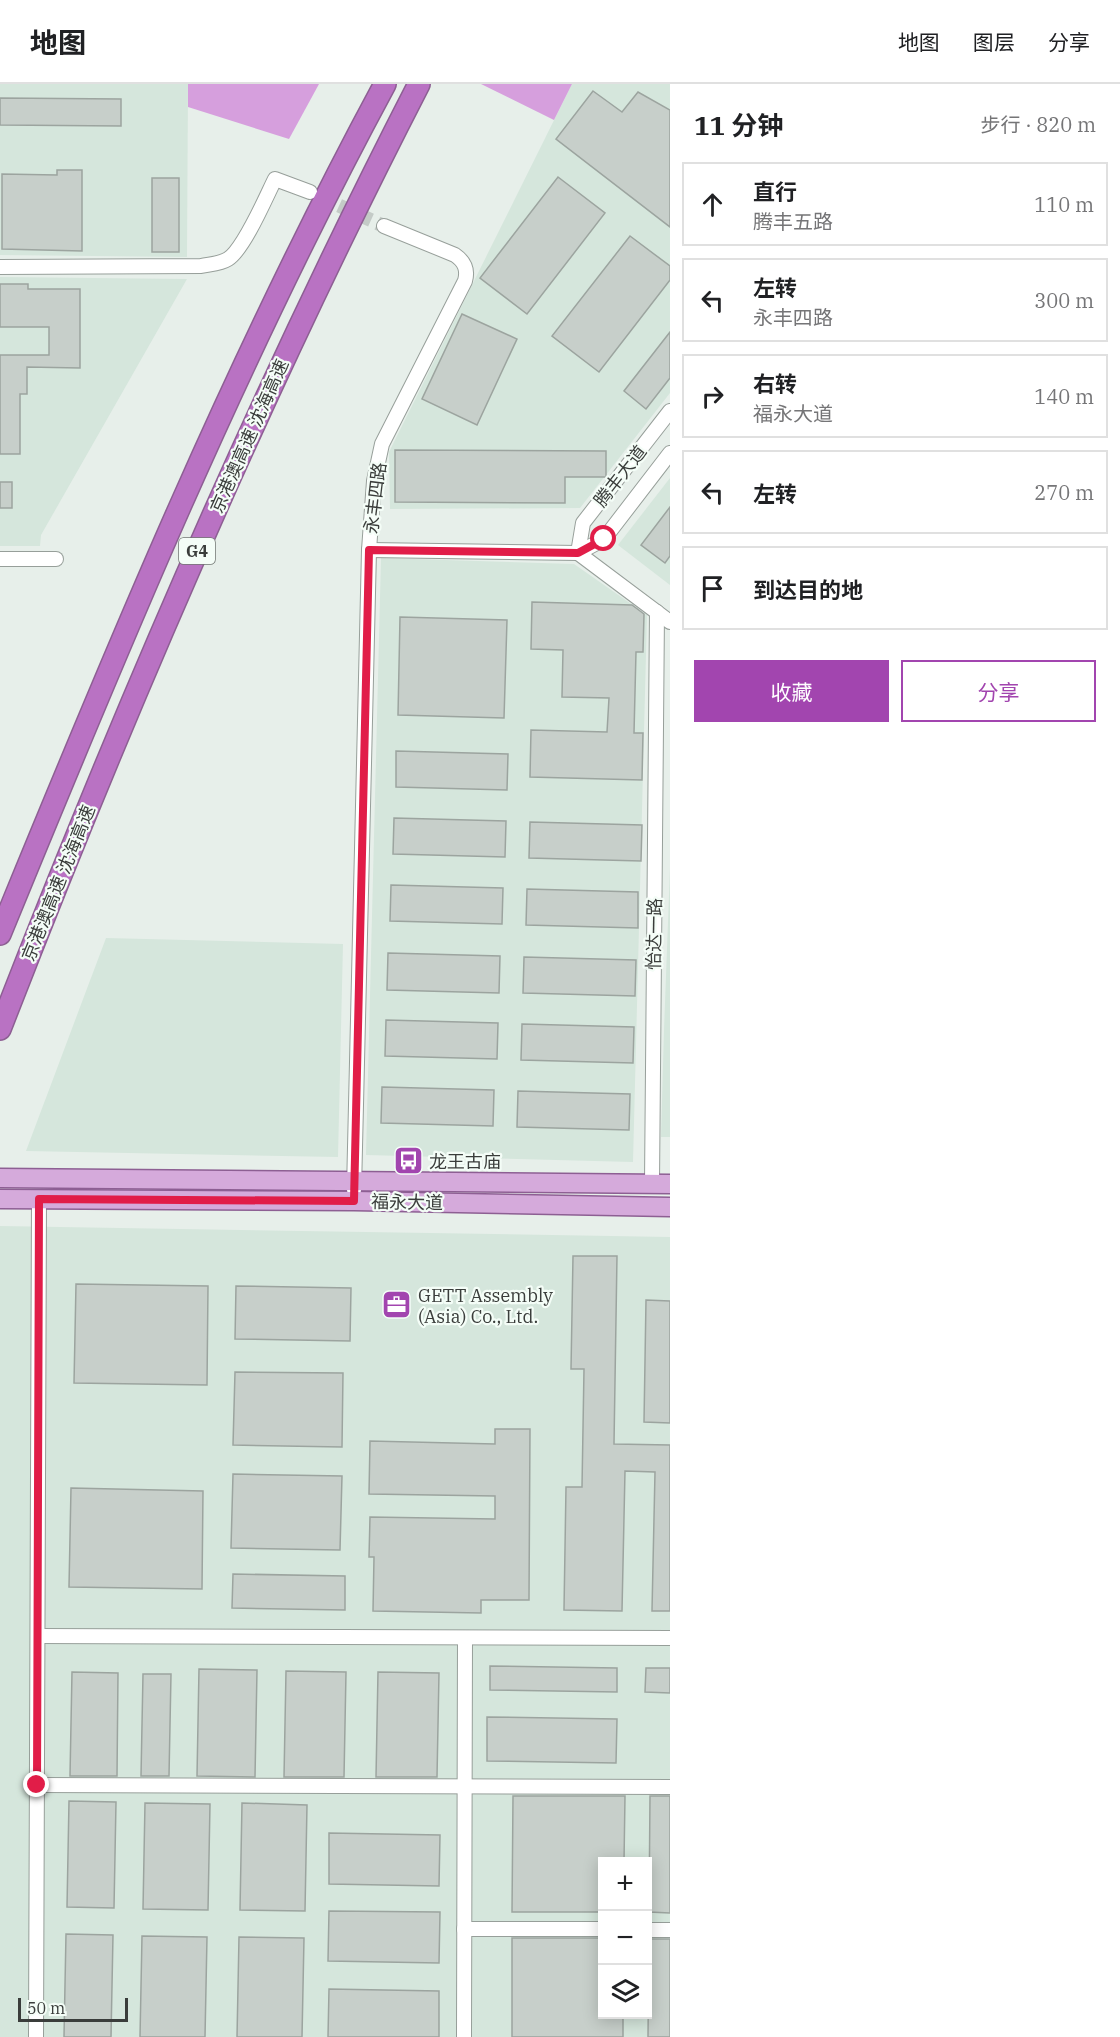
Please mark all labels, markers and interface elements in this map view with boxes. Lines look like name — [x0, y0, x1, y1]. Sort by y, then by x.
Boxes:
text: 地图 — [30, 24, 86, 61]
text: 地图 — [898, 28, 940, 56]
text: 图层 — [973, 28, 1015, 56]
text: 分享 — [1048, 28, 1090, 56]
text: 11 分钟 — [694, 108, 783, 142]
text: 步行 · 820 m — [981, 111, 1096, 138]
text: 直行 — [753, 177, 797, 206]
icon: ahead — [696, 188, 729, 221]
text: 110 m — [1034, 191, 1094, 218]
text: 腾丰五路 — [753, 208, 833, 235]
text: 左转 — [753, 273, 797, 302]
icon: left — [696, 284, 729, 317]
text: 300 m — [1034, 287, 1094, 314]
text: 永丰四路 — [753, 304, 833, 331]
street label: 京港澳高速 沈海高速 — [205, 355, 293, 517]
text: 右转 — [753, 369, 797, 398]
icon: right — [696, 380, 729, 413]
text: 140 m — [1034, 383, 1094, 410]
text: 福永大道 — [753, 400, 833, 427]
street label: 腾丰大道 — [589, 441, 651, 511]
street label: 永丰四路 — [359, 461, 391, 535]
icon: left — [696, 476, 729, 509]
text: 左转 — [753, 479, 797, 508]
text: 270 m — [1034, 479, 1094, 506]
route start — [590, 525, 616, 551]
road number: G4 — [179, 538, 215, 564]
icon: arrive — [696, 572, 729, 605]
text: 到达目的地 — [753, 575, 863, 604]
button: 收藏 — [694, 660, 889, 722]
button: 分享 — [901, 660, 1096, 722]
street label: 京港澳高速 沈海高速 — [16, 802, 100, 964]
street label: 怡达一路 — [642, 898, 666, 970]
bus stop icon: 龙王古庙 — [392, 1145, 424, 1177]
place label: 龙王古庙 — [429, 1150, 501, 1173]
street label: 福永大道 — [371, 1190, 443, 1214]
place label: GETT Assembly (Asia) Co., Ltd. — [418, 1284, 553, 1328]
office icon: GETT Assembly (Asia) Co., Ltd. — [381, 1289, 413, 1321]
route end — [23, 1771, 49, 1797]
map controls — [598, 1857, 652, 2019]
button: + — [598, 1857, 652, 1911]
button: − — [598, 1911, 652, 1965]
button: layers — [598, 1965, 652, 2019]
scale bar — [18, 1995, 128, 2022]
text: 50 m — [27, 1998, 65, 2018]

